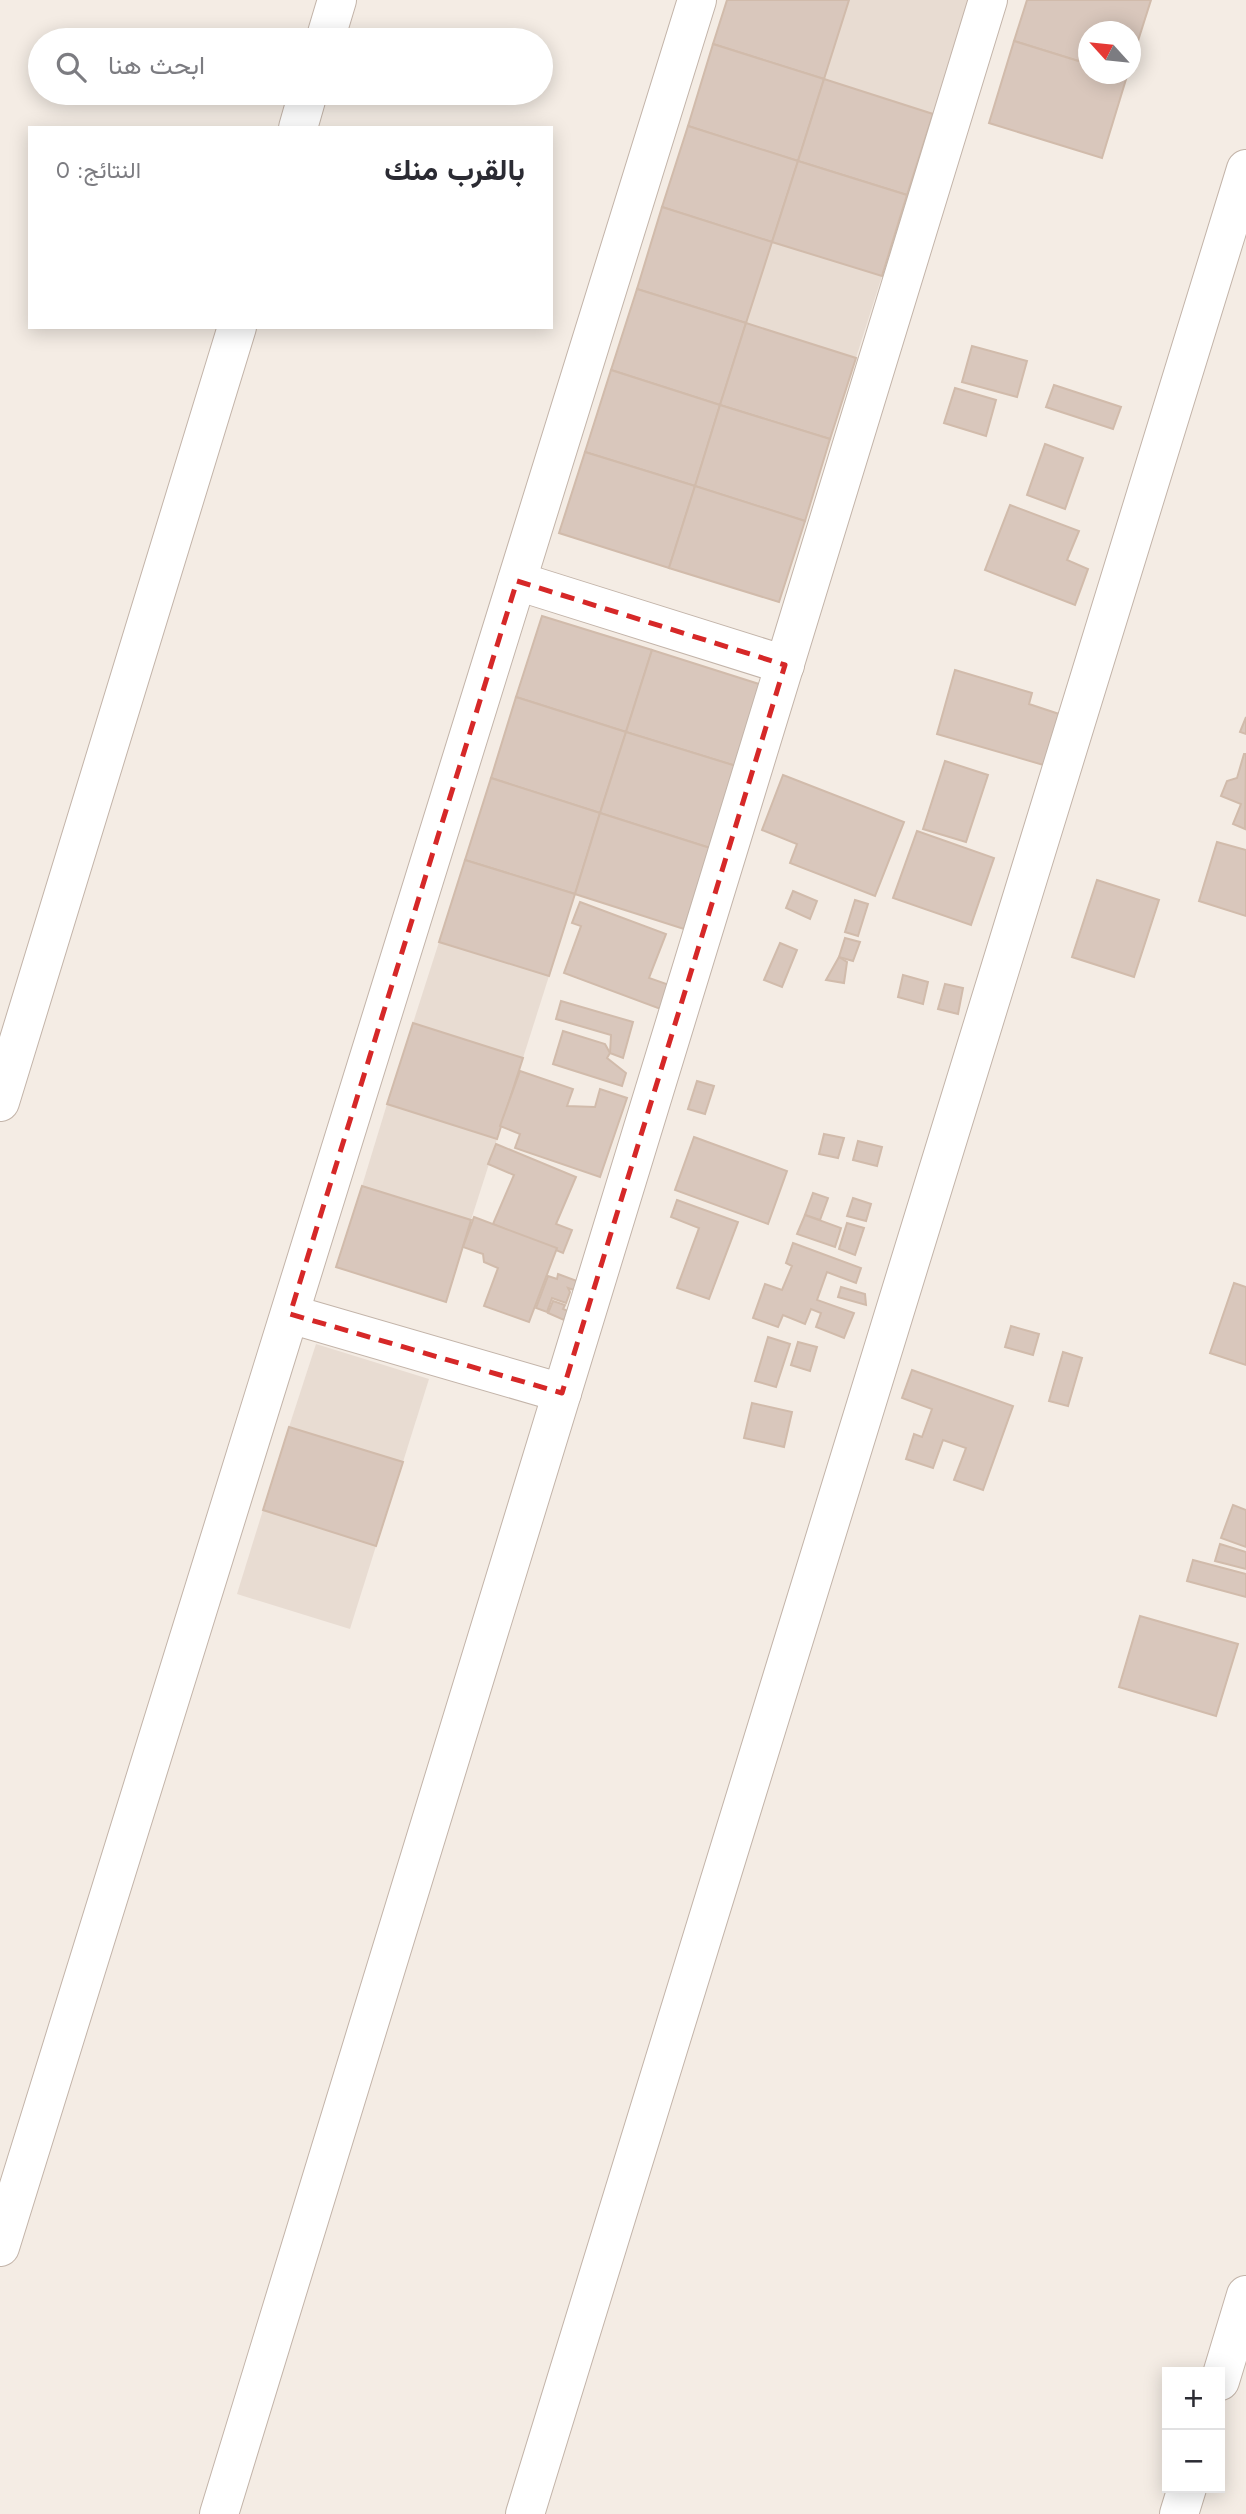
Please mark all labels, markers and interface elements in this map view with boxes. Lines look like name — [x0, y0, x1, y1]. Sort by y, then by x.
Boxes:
north arrow — [1078, 21, 1141, 84]
search box — [28, 28, 553, 105]
text: ابحث هنا — [108, 46, 205, 84]
icon: search — [52, 48, 90, 86]
text: بالقرب منك — [384, 148, 525, 191]
text: النتائج: 0 — [56, 153, 141, 187]
map controls — [1162, 2367, 1225, 2493]
button: + — [1162, 2367, 1225, 2430]
button: − — [1162, 2430, 1225, 2493]

